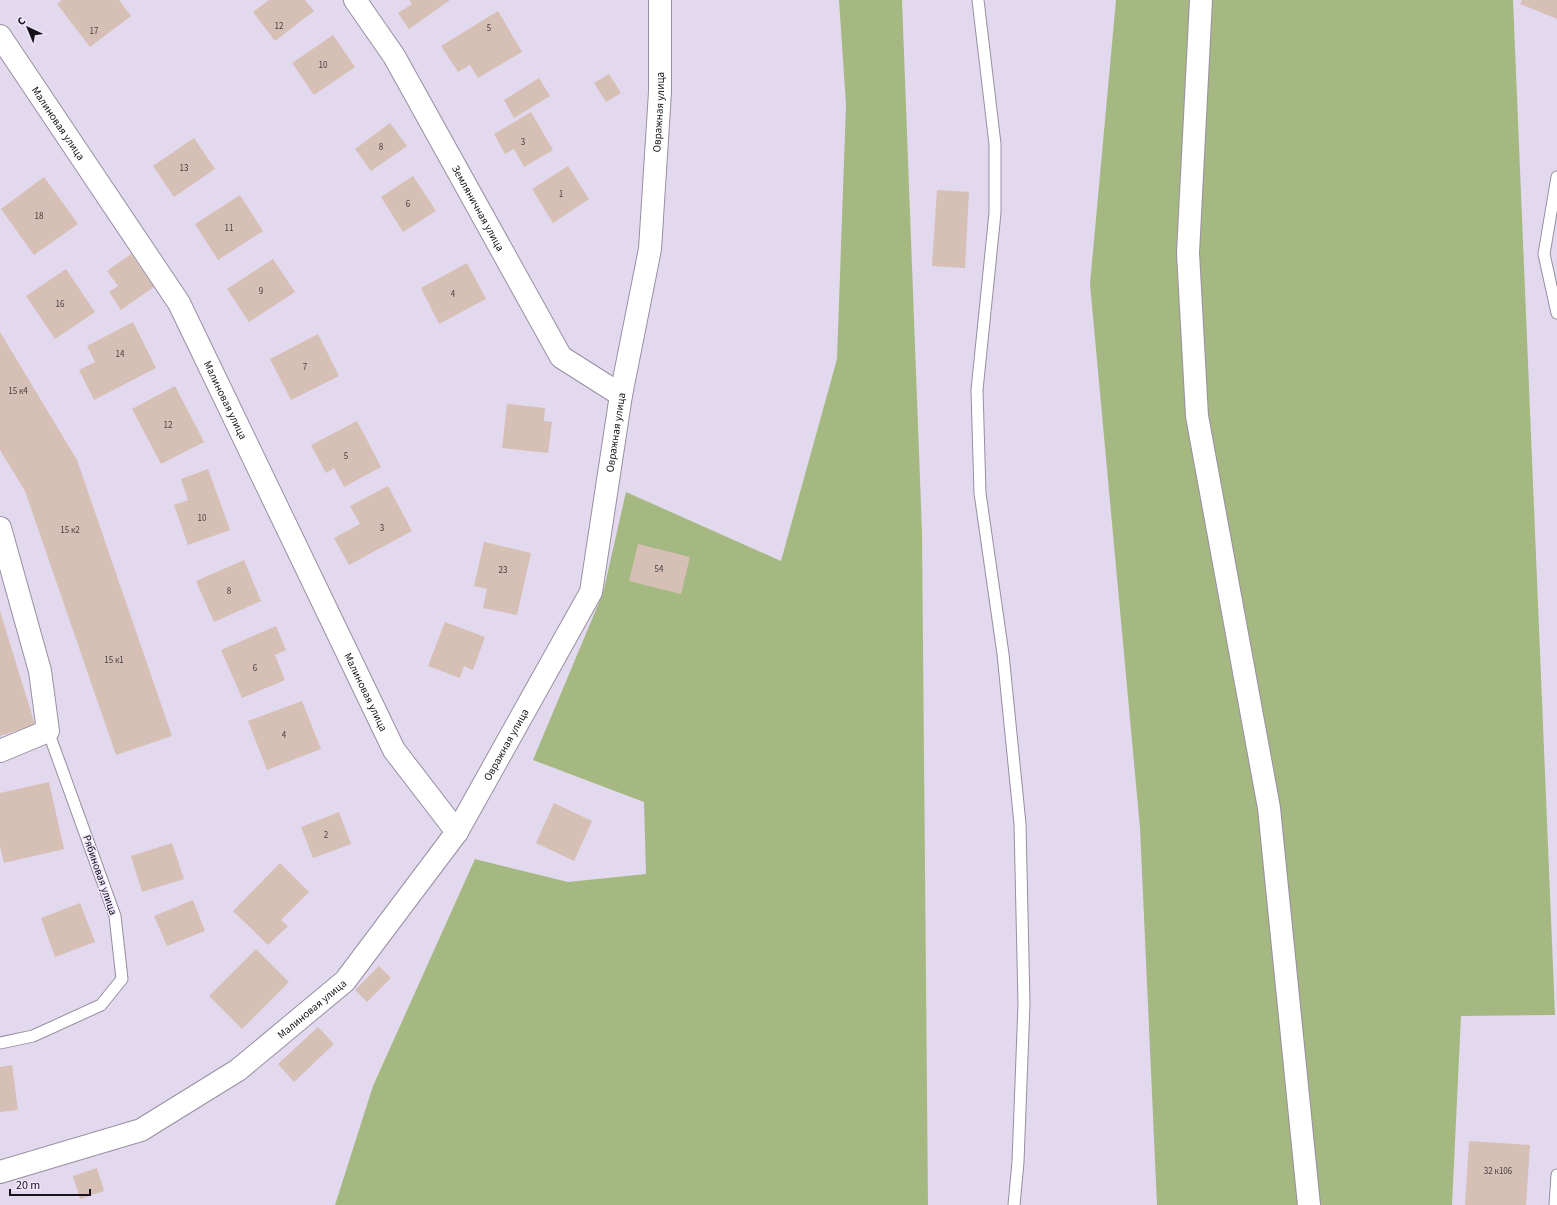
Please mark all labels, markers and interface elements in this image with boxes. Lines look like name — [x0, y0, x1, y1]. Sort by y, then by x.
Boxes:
north arrow — [8, 8, 48, 48]
text: С — [14, 13, 29, 29]
house number: 12 — [275, 20, 284, 33]
house number: 5 — [487, 22, 492, 35]
house number: 17 — [90, 25, 99, 38]
house number: 10 — [319, 59, 328, 72]
street label: Овражная улица — [649, 72, 668, 153]
street label: Малиновая улица — [28, 83, 89, 163]
house number: 3 — [521, 136, 526, 149]
house number: 8 — [379, 141, 384, 154]
house number: 13 — [180, 162, 189, 175]
street label: Земляничная улица — [448, 162, 508, 254]
house number: 1 — [559, 188, 563, 201]
house number: 6 — [406, 198, 411, 211]
house number: 18 — [35, 210, 44, 223]
house number: 11 — [225, 222, 233, 235]
house number: 9 — [259, 285, 264, 298]
house number: 4 — [451, 288, 456, 301]
house number: 16 — [56, 298, 65, 311]
house number: 14 — [116, 348, 125, 361]
street label: Малиновая улица — [200, 358, 251, 442]
house number: 7 — [303, 361, 308, 374]
house number: 15 к4 — [8, 385, 28, 398]
street label: Овражная улица — [602, 392, 629, 473]
house number: 12 — [164, 419, 173, 432]
house number: 5 — [344, 450, 349, 463]
house number: 10 — [198, 512, 207, 525]
house number: 3 — [380, 522, 385, 535]
house number: 15 к2 — [60, 524, 80, 537]
house number: 54 — [655, 563, 664, 576]
house number: 23 — [499, 564, 508, 577]
house number: 8 — [227, 585, 232, 598]
street label: Малиновая улица — [341, 650, 391, 734]
house number: 15 к1 — [104, 654, 124, 667]
house number: 6 — [253, 662, 258, 675]
street label: Овражная улица — [480, 706, 532, 783]
house number: 4 — [282, 729, 287, 742]
house number: 2 — [324, 829, 329, 842]
street label: Рябиновая улица — [79, 833, 121, 917]
street label: Малиновая улица — [274, 976, 349, 1042]
house number: 32 к106 — [1484, 1165, 1513, 1178]
scale bar — [10, 1171, 90, 1197]
text: 20 m — [16, 1177, 40, 1194]

